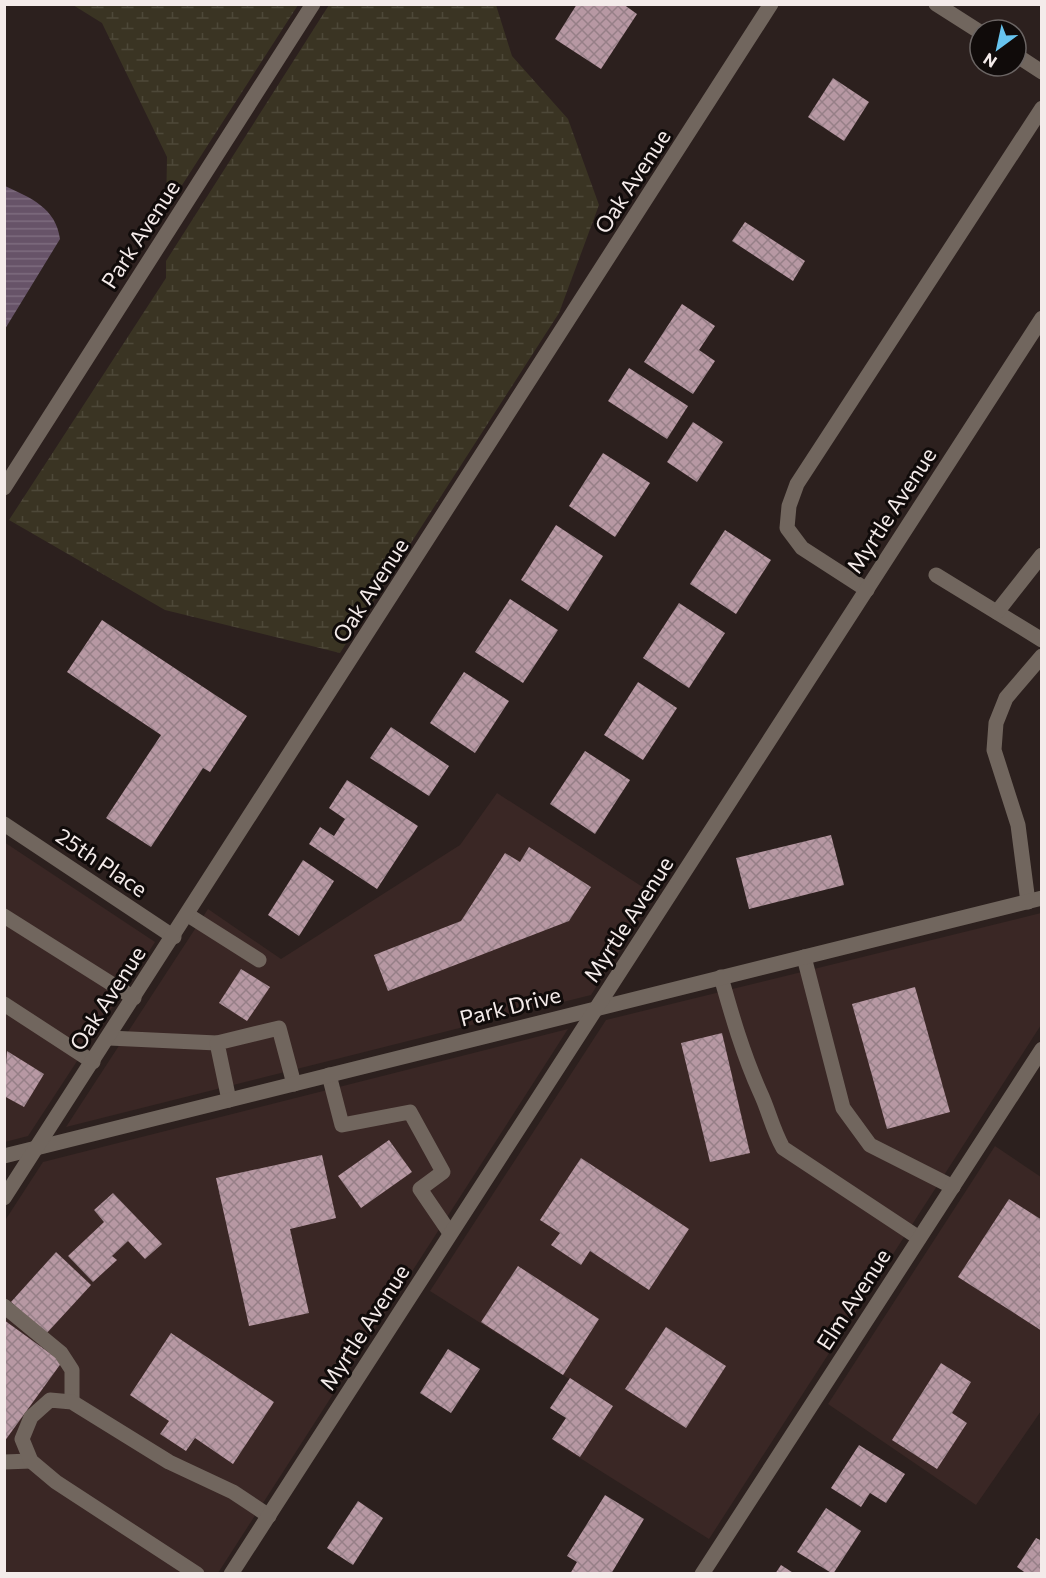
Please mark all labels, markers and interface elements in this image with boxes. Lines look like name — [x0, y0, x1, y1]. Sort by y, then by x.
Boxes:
north arrow — [968, 18, 1028, 78]
text: N — [979, 50, 1000, 72]
street label: Oak Avenue — [588, 124, 676, 238]
street label: Park Avenue — [95, 175, 185, 293]
street label: Myrtle Avenue — [840, 442, 942, 578]
street label: Oak Avenue — [326, 533, 414, 647]
street label: 25th Place — [51, 822, 153, 902]
street label: Myrtle Avenue — [577, 851, 679, 987]
street label: Oak Avenue — [63, 941, 151, 1055]
street label: Park Drive — [457, 980, 563, 1032]
street label: Elm Avenue — [810, 1243, 896, 1355]
street label: Myrtle Avenue — [313, 1259, 415, 1395]

